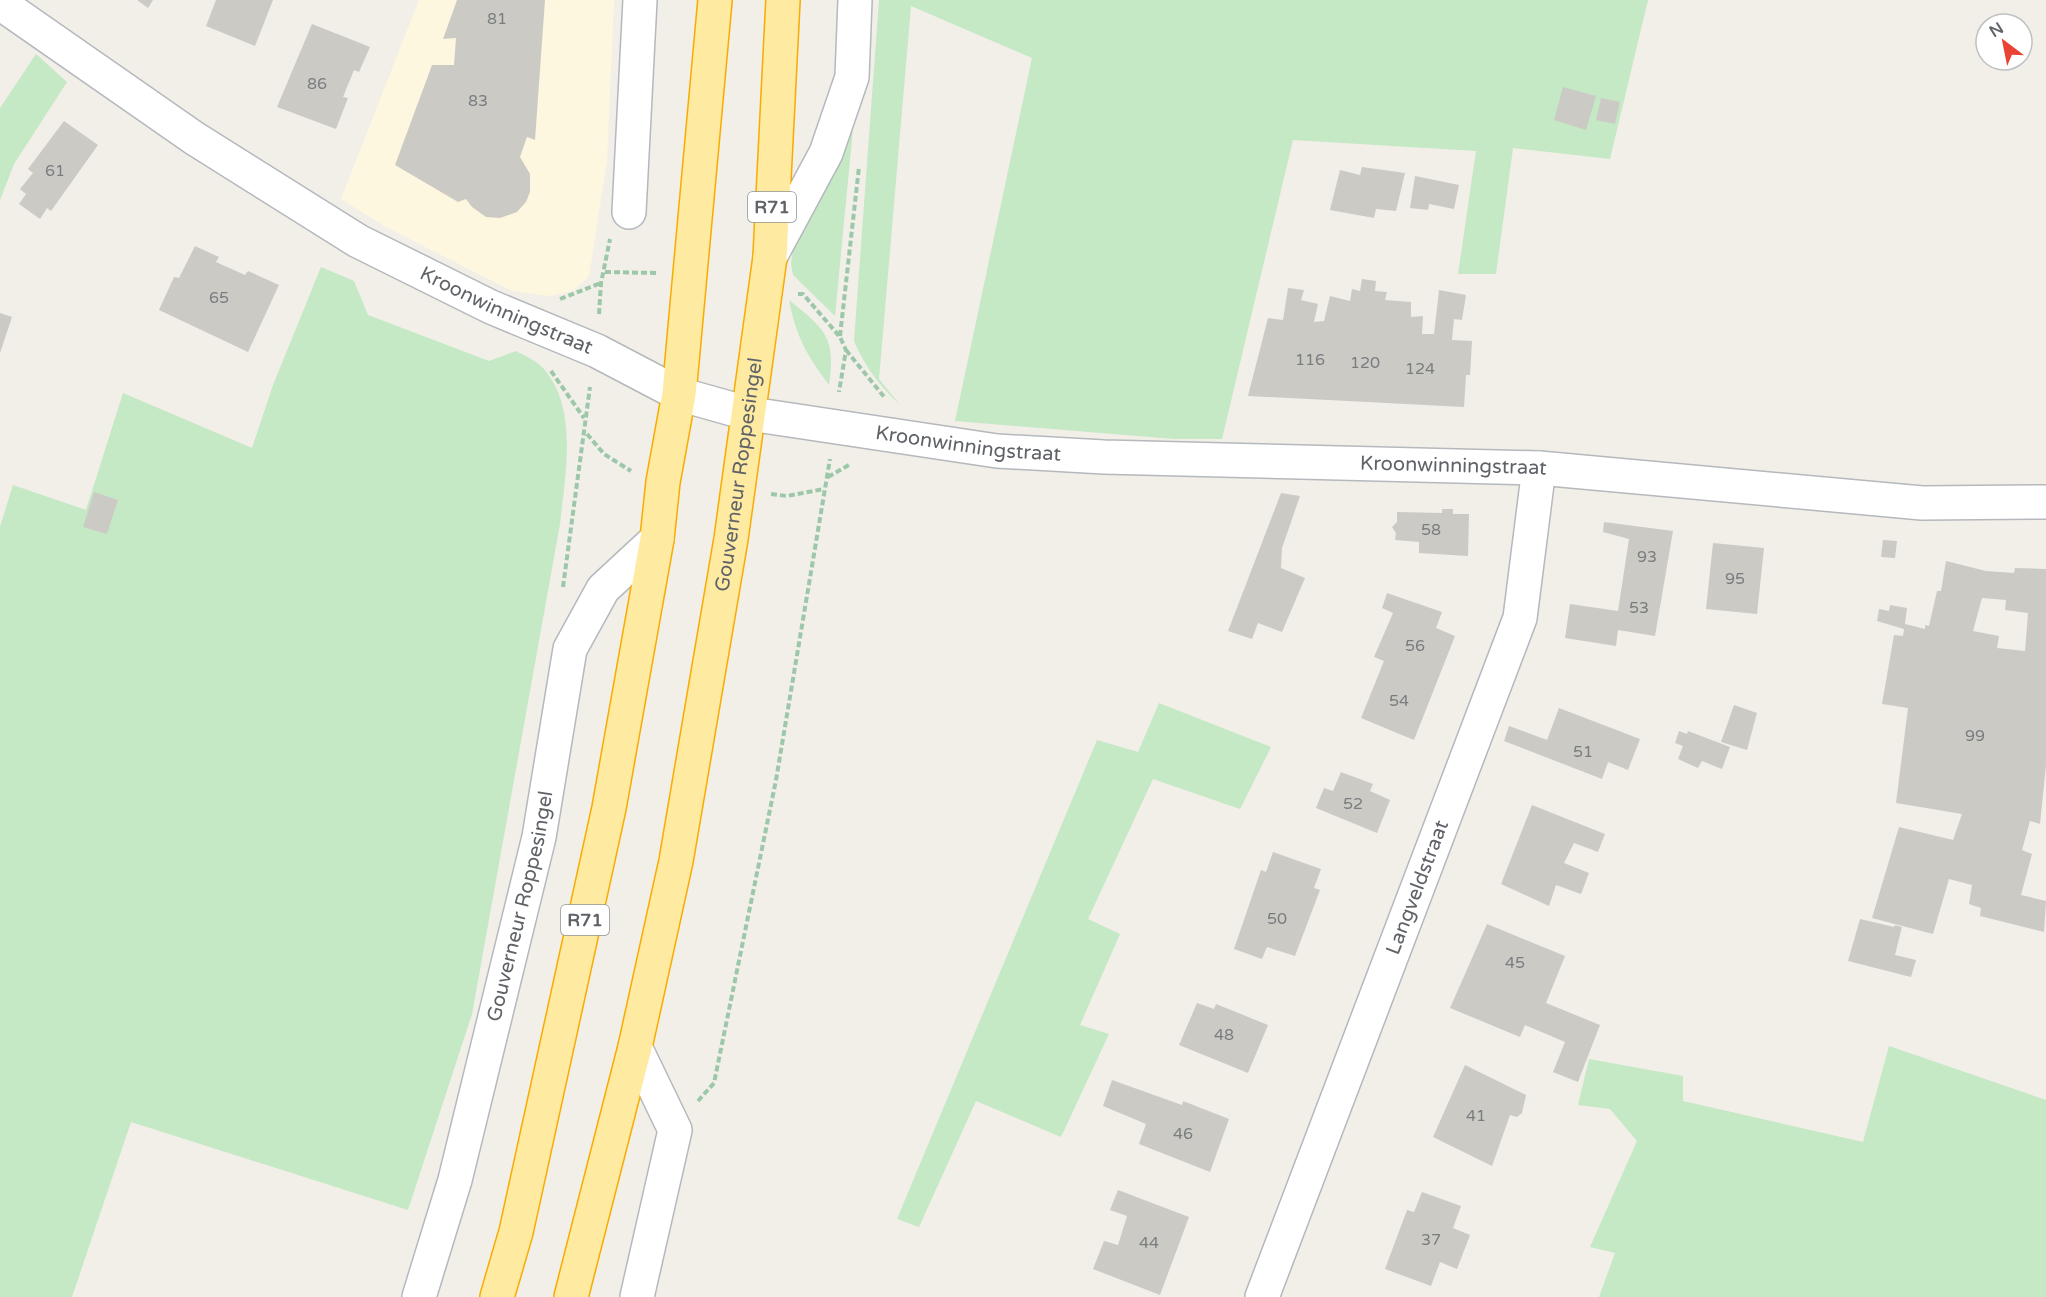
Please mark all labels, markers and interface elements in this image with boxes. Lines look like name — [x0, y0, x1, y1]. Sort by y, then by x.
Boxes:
house number: 81 — [487, 9, 507, 29]
north arrow — [1974, 12, 2034, 72]
text: N — [1986, 18, 2007, 42]
house number: 86 — [307, 74, 327, 94]
house number: 83 — [468, 91, 488, 111]
house number: 61 — [45, 161, 65, 181]
road number: R71 — [748, 192, 796, 222]
street label: Kroonwinningstraat — [416, 262, 597, 360]
house number: 65 — [209, 288, 229, 308]
house number: 116 — [1295, 350, 1325, 370]
house number: 120 — [1350, 353, 1380, 373]
street label: Gouverneur Roppesingel — [710, 356, 768, 594]
house number: 124 — [1405, 359, 1435, 379]
street label: Kroonwinningstraat — [874, 421, 1062, 467]
street label: Kroonwinningstraat — [1360, 451, 1548, 481]
house number: 58 — [1421, 520, 1441, 540]
house number: 93 — [1637, 547, 1657, 567]
house number: 95 — [1725, 569, 1745, 589]
house number: 53 — [1629, 598, 1649, 618]
house number: 56 — [1405, 636, 1425, 656]
house number: 54 — [1389, 691, 1409, 711]
house number: 99 — [1965, 726, 1985, 746]
house number: 51 — [1573, 742, 1593, 762]
street label: Gouverneur Roppesingel — [482, 789, 558, 1024]
house number: 52 — [1343, 794, 1363, 814]
street label: Langveldstraat — [1381, 817, 1454, 958]
road number: R71 — [561, 905, 609, 935]
house number: 50 — [1267, 909, 1287, 929]
house number: 45 — [1505, 953, 1525, 973]
house number: 48 — [1214, 1025, 1234, 1045]
house number: 41 — [1466, 1106, 1486, 1126]
house number: 46 — [1173, 1124, 1193, 1144]
house number: 37 — [1421, 1230, 1441, 1250]
house number: 44 — [1139, 1233, 1159, 1253]

